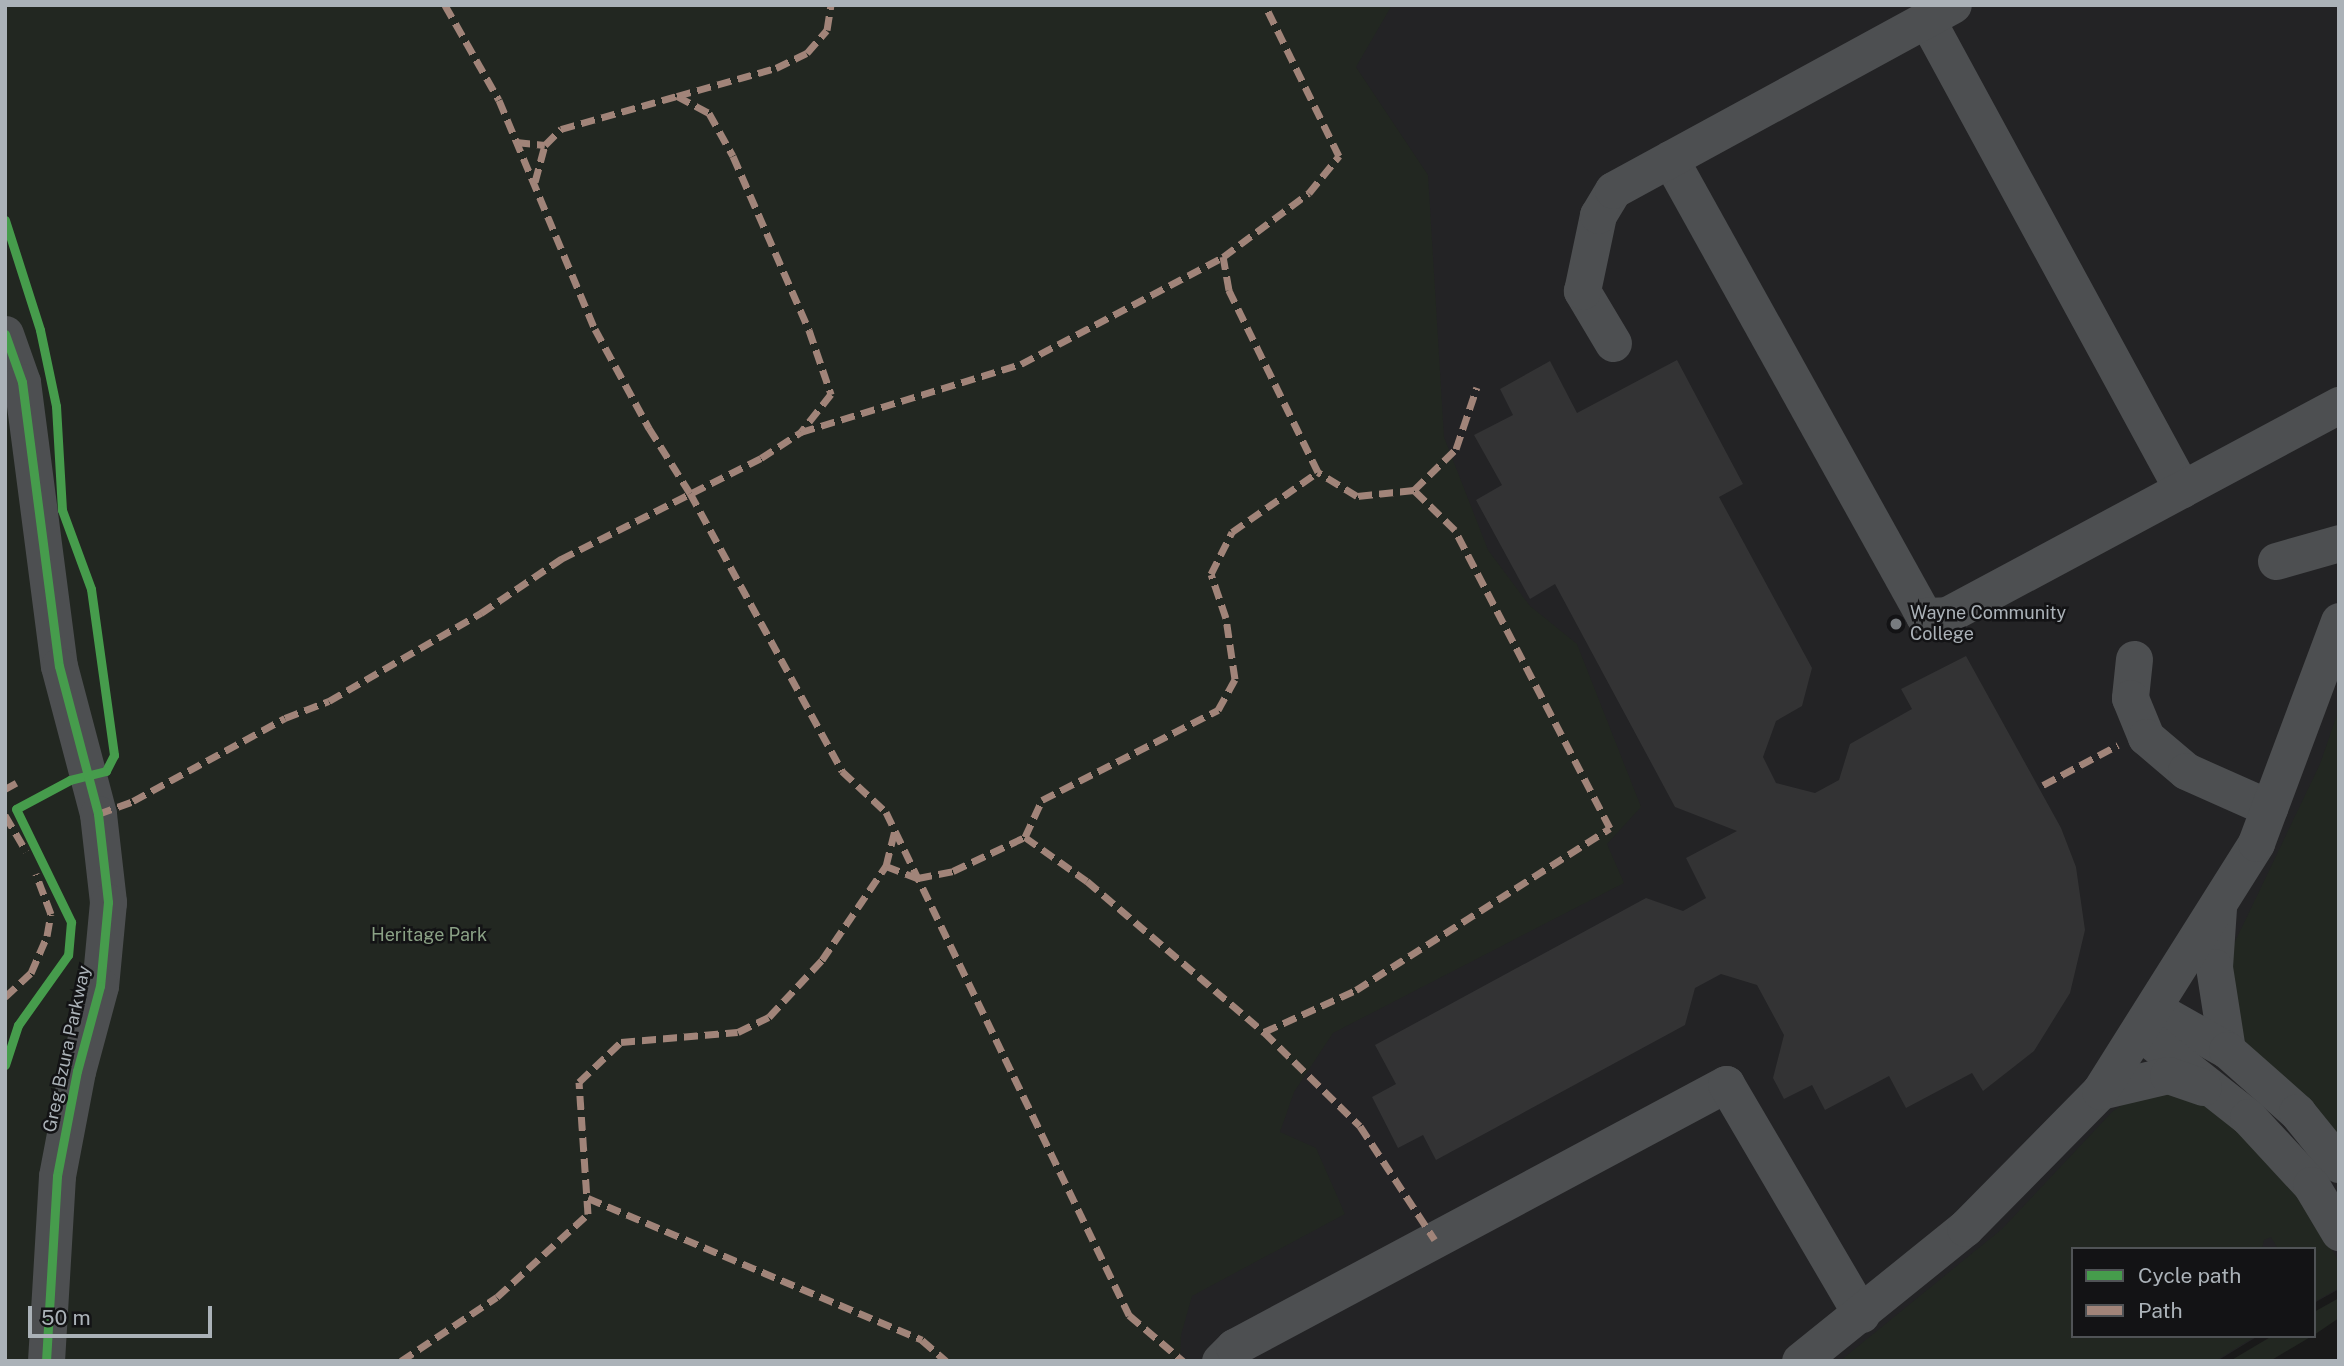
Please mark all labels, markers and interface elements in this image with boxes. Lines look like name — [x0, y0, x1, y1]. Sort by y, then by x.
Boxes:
place label: Wayne Community College — [1910, 603, 2066, 646]
marker: Wayne Community College — [1888, 616, 1904, 632]
park label: Heritage Park — [371, 924, 487, 946]
street label: Greg Bzura Parkway — [39, 964, 95, 1134]
legend — [2071, 1247, 2316, 1338]
text: Cycle path — [2138, 1263, 2241, 1288]
scale bar — [32, 1292, 215, 1336]
text: Path — [2138, 1298, 2183, 1323]
text: 50 m — [41, 1305, 91, 1330]

